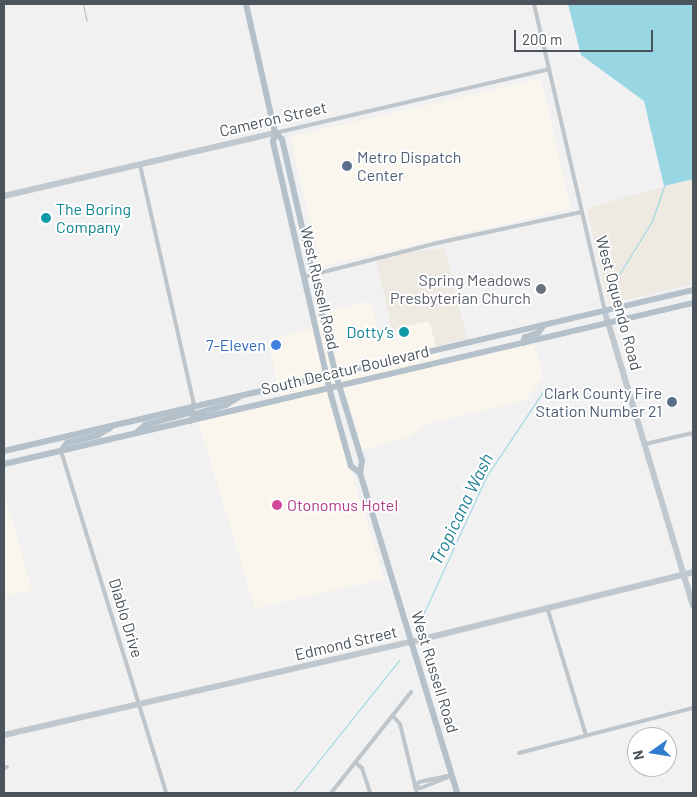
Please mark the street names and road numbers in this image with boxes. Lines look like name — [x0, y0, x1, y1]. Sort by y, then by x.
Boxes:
street label: Cameron Street — [218, 97, 328, 141]
street label: West Russell Road — [296, 224, 344, 352]
street label: West Oquendo Road — [592, 234, 646, 372]
street label: South Decatur Boulevard — [259, 341, 431, 399]
street label: Diablo Drive — [105, 576, 147, 660]
street label: West Russell Road — [407, 609, 463, 735]
street label: Edmond Street — [293, 622, 399, 664]

